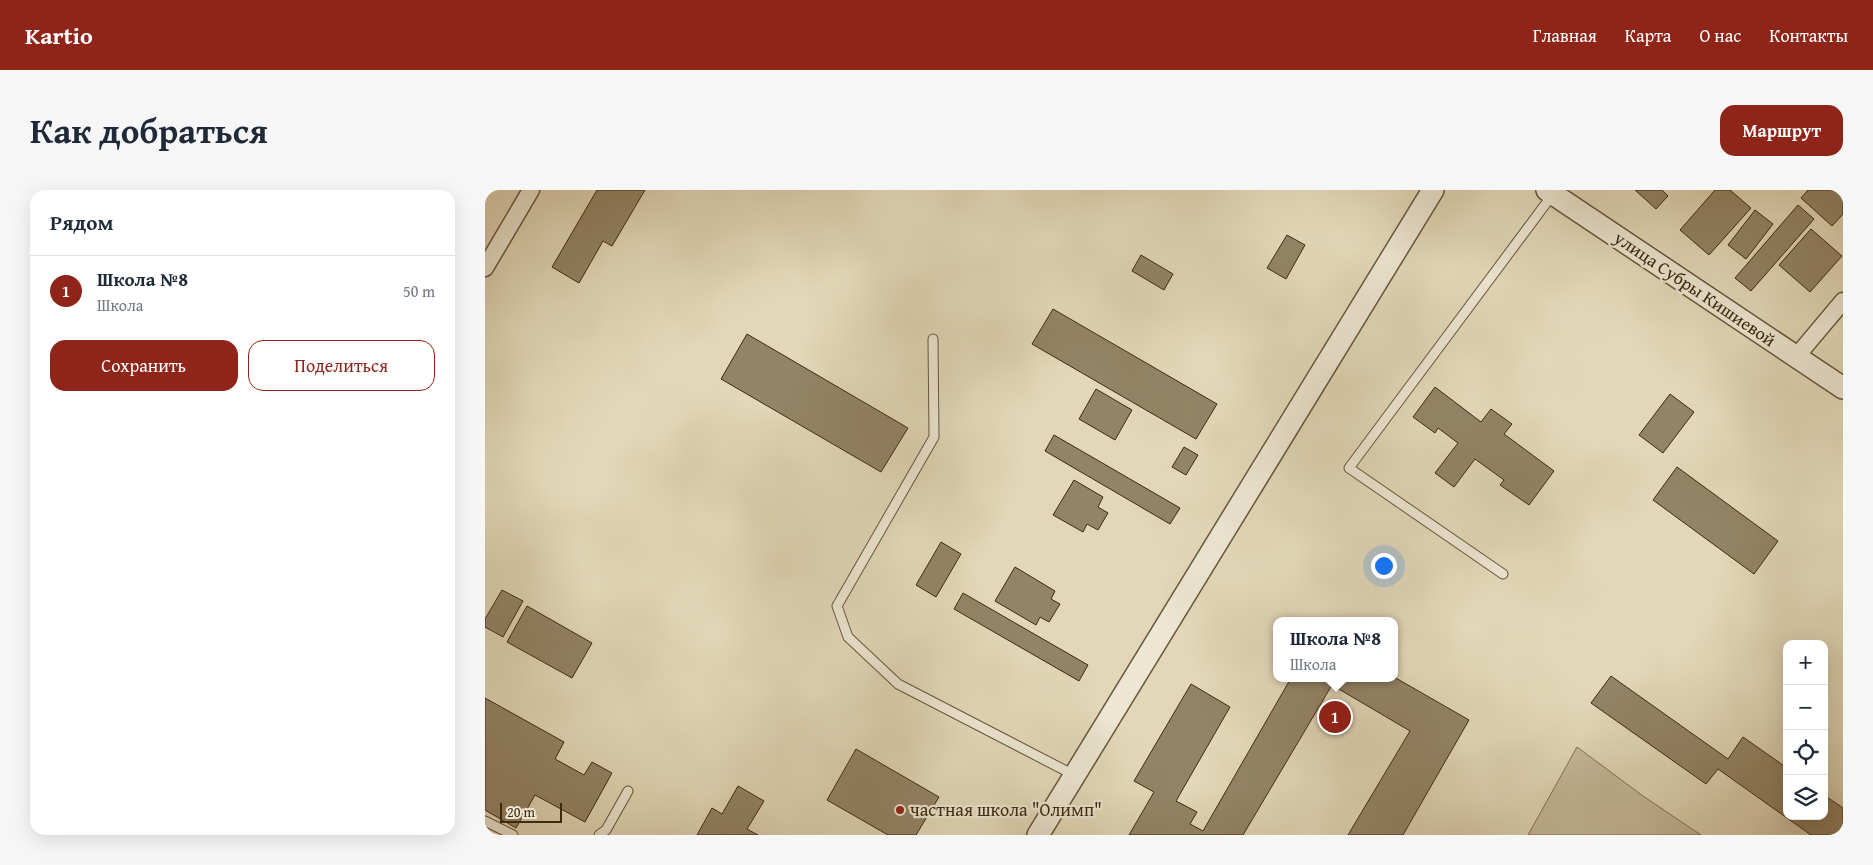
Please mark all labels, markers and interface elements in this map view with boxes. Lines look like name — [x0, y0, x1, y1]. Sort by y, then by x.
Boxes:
text: Kartio — [25, 18, 93, 53]
text: Главная — [1533, 22, 1597, 49]
text: Карта — [1625, 22, 1671, 49]
text: О нас — [1699, 22, 1741, 49]
text: Контакты — [1769, 22, 1848, 49]
text: Как добраться — [30, 105, 268, 156]
button: Маршрут — [1720, 105, 1843, 156]
text: Рядом — [50, 207, 113, 238]
street label: улица Субры Кишиевой — [1608, 224, 1782, 353]
text: Школа №8 — [97, 265, 188, 293]
text: 1 — [62, 279, 70, 303]
text: 50 m — [403, 279, 435, 303]
text: Школа — [97, 293, 143, 317]
button: Сохранить — [50, 340, 238, 391]
button: Поделиться — [248, 340, 435, 391]
your location — [1371, 553, 1397, 579]
popup — [1273, 617, 1398, 682]
text: Школа №8 — [1290, 624, 1381, 652]
map controls — [1783, 640, 1828, 820]
button: + — [1783, 640, 1828, 685]
text: Школа — [1290, 652, 1336, 676]
button: − — [1783, 685, 1828, 730]
pin: 1 — [1319, 698, 1351, 736]
button: locate — [1783, 730, 1828, 775]
button: layers — [1783, 775, 1828, 820]
place label: частная школа "Олимп" — [910, 796, 1102, 823]
scale bar — [500, 800, 563, 823]
text: 20 m — [507, 802, 535, 822]
marker: частная школа "Олимп" — [894, 804, 906, 816]

